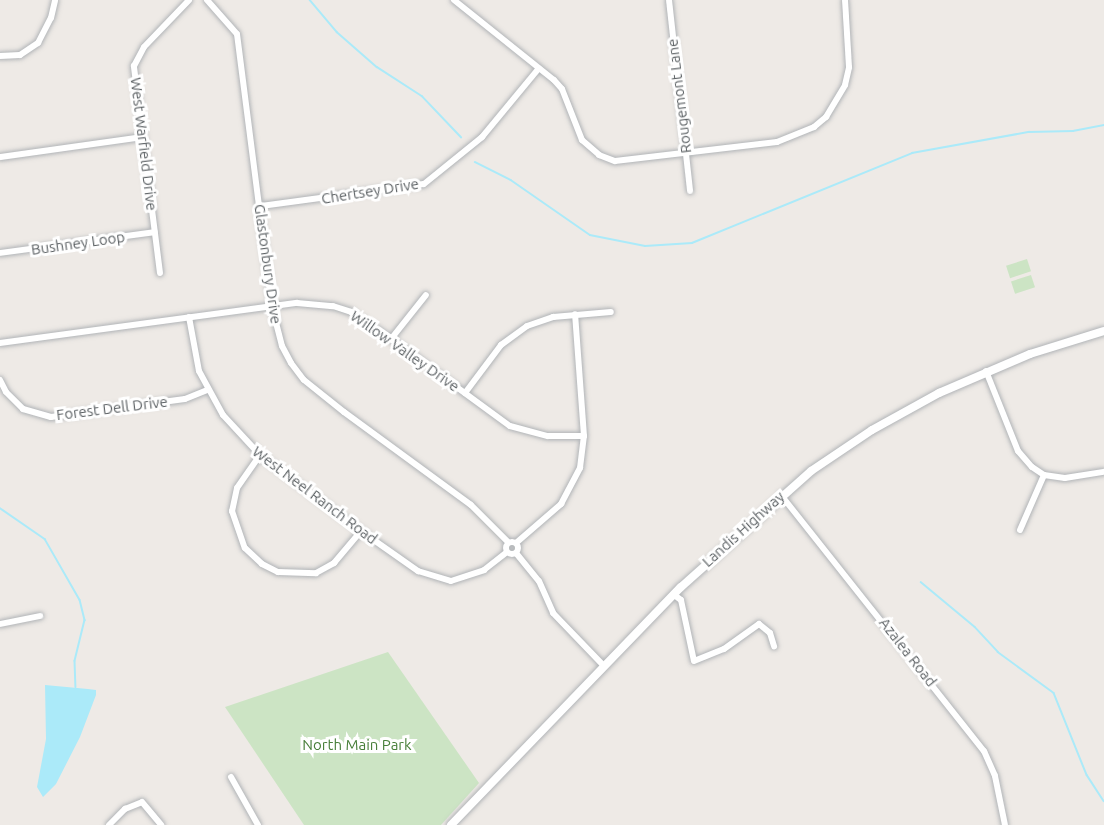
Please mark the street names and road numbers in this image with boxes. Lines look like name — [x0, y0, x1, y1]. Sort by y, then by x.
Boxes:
street label: Rougemont Lane — [663, 38, 695, 154]
street label: West Warfield Drive — [127, 76, 161, 212]
street label: Chertsey Drive — [320, 174, 420, 208]
street label: Glastonbury Drive — [251, 203, 285, 325]
street label: Bushney Loop — [30, 228, 126, 258]
street label: Willow Valley Drive — [347, 307, 463, 395]
street label: Forest Dell Drive — [55, 392, 169, 424]
street label: West Neel Ranch Road — [249, 442, 381, 548]
street label: Landis Highway — [698, 487, 788, 571]
street label: Azalea Road — [876, 614, 940, 690]

